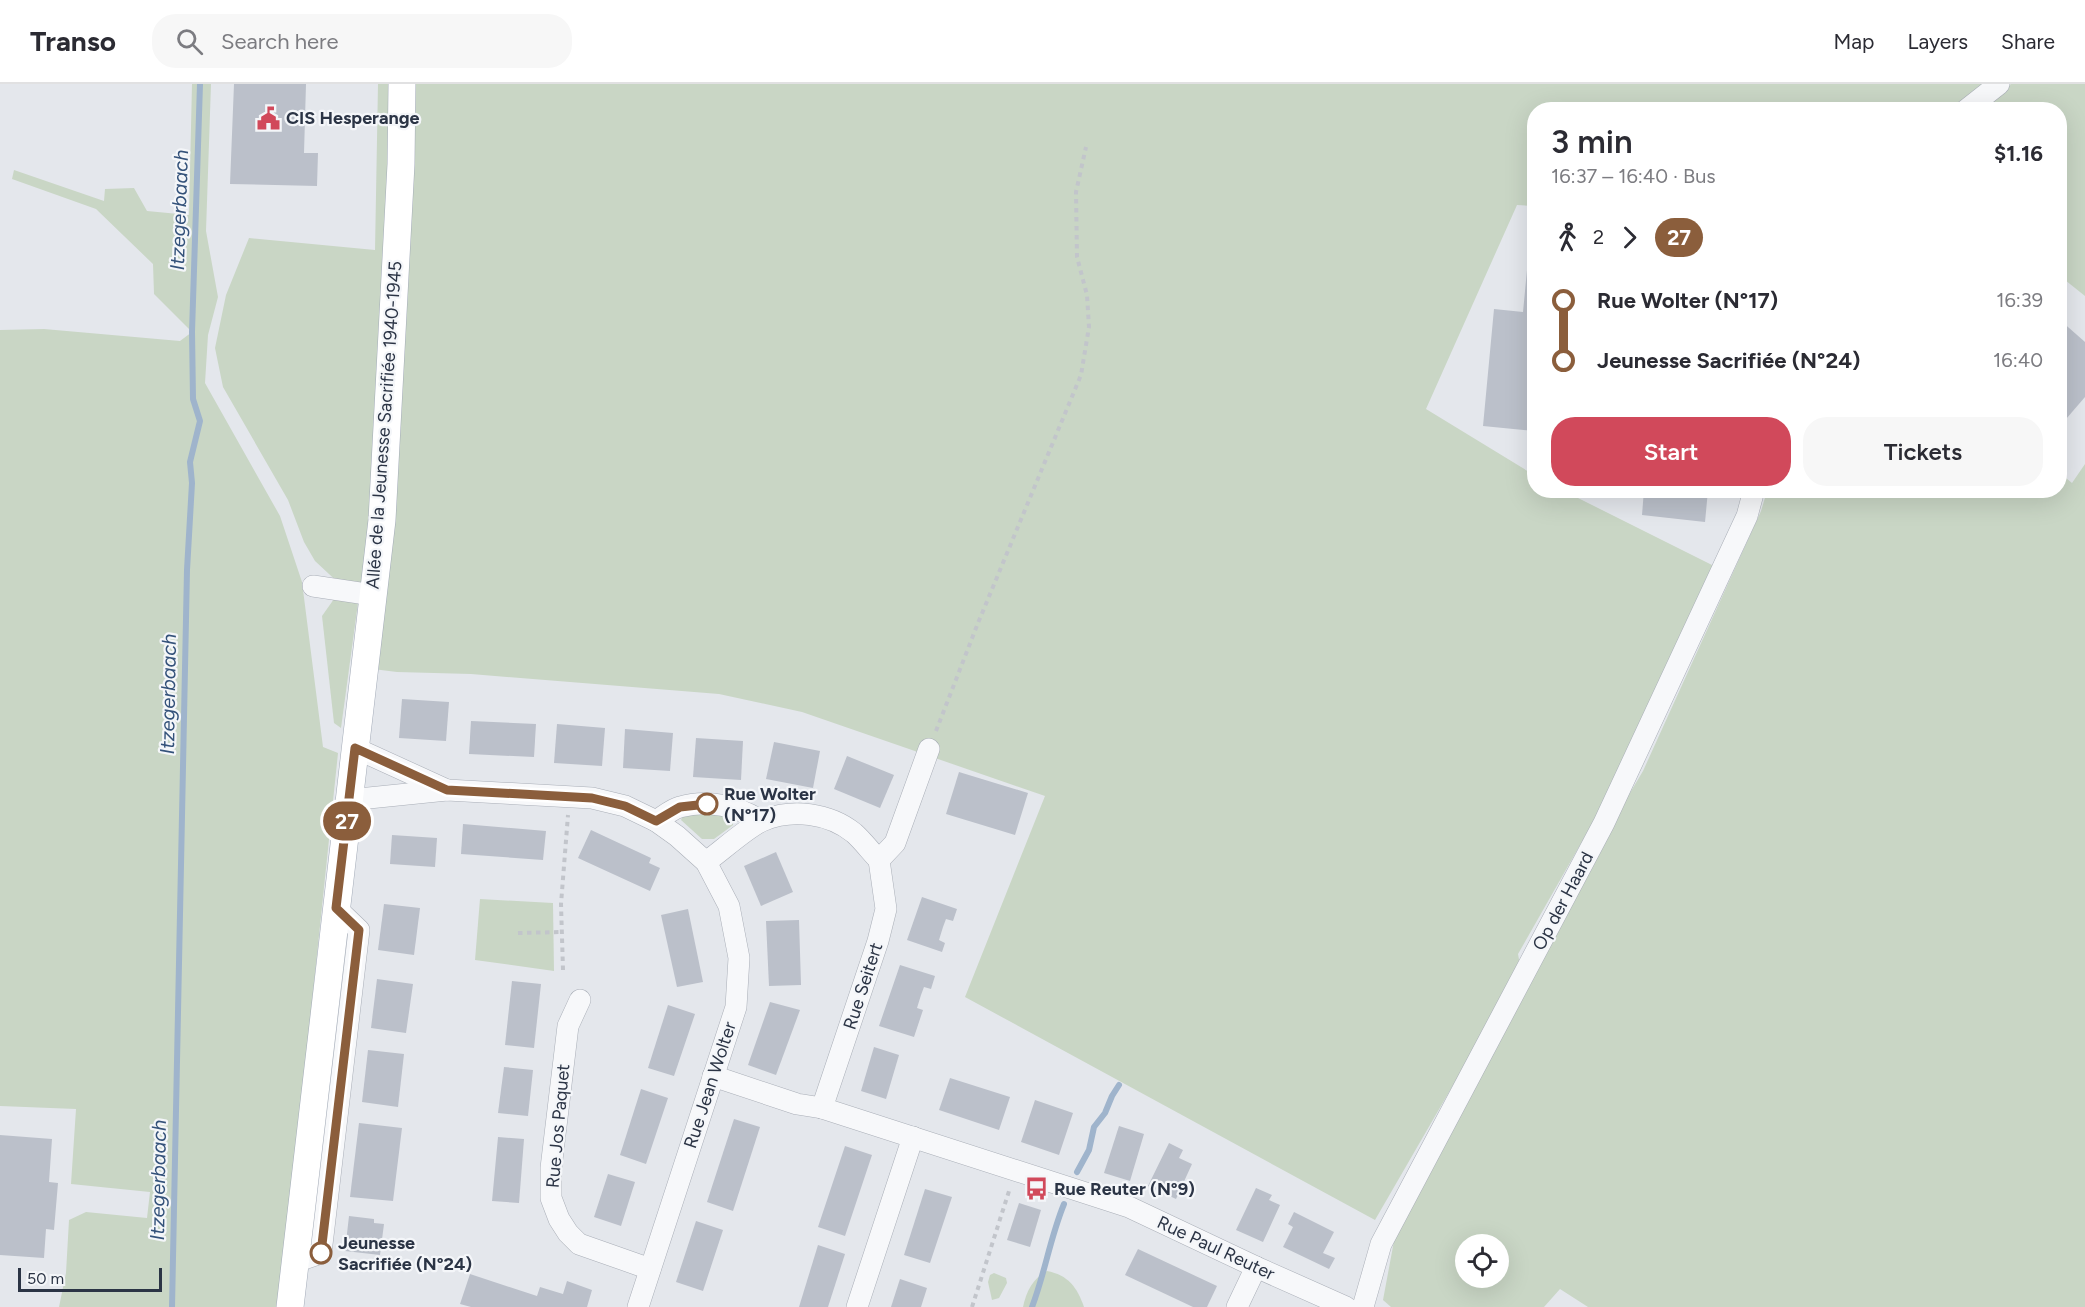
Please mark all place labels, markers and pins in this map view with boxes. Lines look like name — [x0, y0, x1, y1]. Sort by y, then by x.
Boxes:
public building icon: CIS Hesperange — [255, 105, 281, 131]
place label: CIS Hesperange — [286, 107, 420, 129]
place label: Rue Wolter (N°17) — [724, 783, 816, 826]
marker: Rue Wolter (N°17) — [696, 793, 718, 815]
bus stop icon: Rue Reuter (N°9) — [1023, 1176, 1049, 1202]
place label: Rue Reuter (N°9) — [1054, 1178, 1195, 1200]
place label: Jeunesse Sacrifiée (N°24) — [338, 1232, 472, 1275]
marker: Jeunesse Sacrifiée (N°24) — [310, 1242, 332, 1264]

